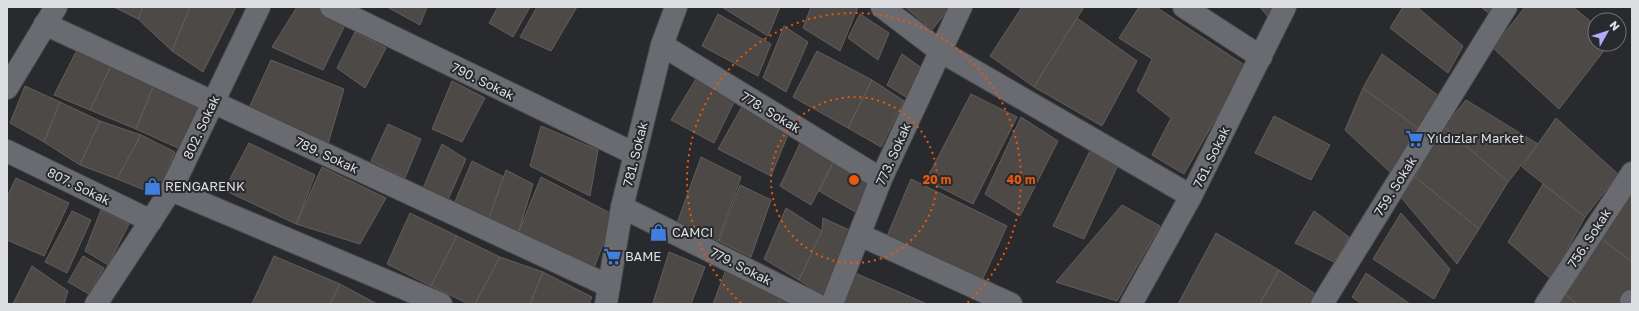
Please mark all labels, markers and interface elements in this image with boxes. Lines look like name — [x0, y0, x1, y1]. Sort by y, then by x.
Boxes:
north arrow — [1587, 12, 1627, 52]
text: N — [1607, 18, 1623, 33]
street label: 790. Sokak — [449, 59, 518, 103]
street label: 778. Sokak — [738, 88, 804, 136]
street label: 802. Sokak — [179, 92, 223, 162]
street label: 781. Sokak — [619, 119, 651, 188]
street label: 773. Sokak — [872, 120, 914, 188]
street label: 761. Sokak — [1189, 123, 1233, 190]
supermarket icon: Yıldızlar Market — [1404, 128, 1424, 148]
place label: Yıldızlar Market — [1427, 130, 1524, 146]
street label: 789. Sokak — [293, 133, 362, 177]
street label: 759. Sokak — [1370, 153, 1420, 219]
street label: 807. Sokak — [45, 164, 114, 208]
text: 20 m — [923, 172, 951, 187]
text: 40 m — [1007, 172, 1035, 187]
centre of rings — [847, 173, 861, 187]
shop icon: RENGARENK — [142, 176, 162, 196]
place label: RENGARENK — [165, 178, 245, 194]
street label: 756. Sokak — [1564, 205, 1614, 271]
shop icon: CAMCI — [649, 222, 669, 242]
place label: CAMCI — [672, 224, 713, 240]
street label: 779. Sokak — [708, 244, 775, 289]
supermarket icon: BAME — [602, 246, 622, 266]
place label: BAME — [625, 248, 661, 264]

